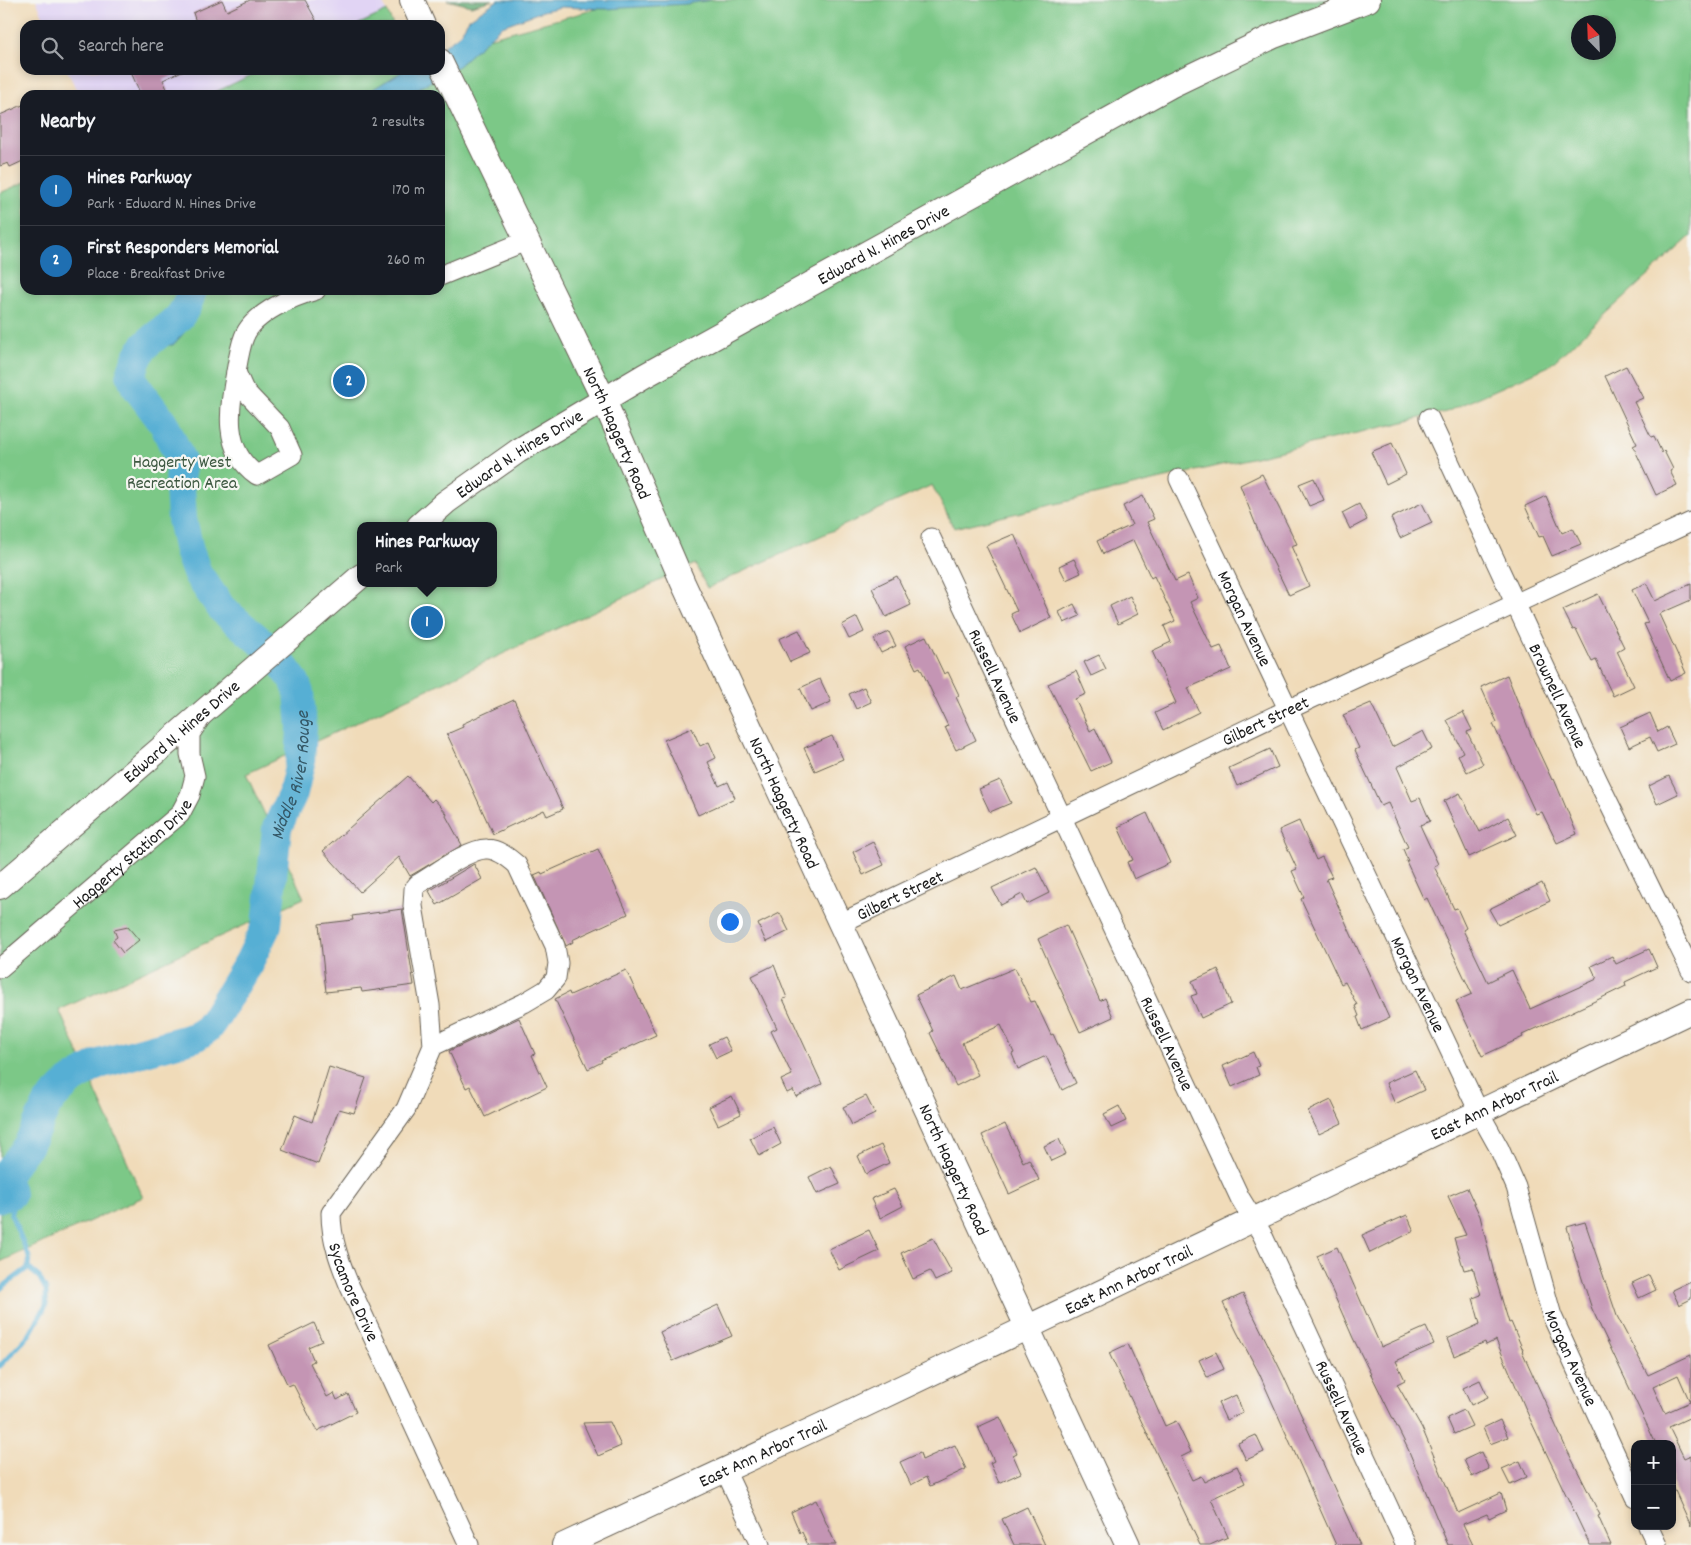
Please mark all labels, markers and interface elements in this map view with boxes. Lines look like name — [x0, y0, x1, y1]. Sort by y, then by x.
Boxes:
north arrow — [1571, 15, 1616, 60]
search box — [20, 20, 445, 75]
icon: search — [38, 34, 66, 62]
text: Search here — [78, 34, 164, 61]
text: Nearby — [40, 108, 95, 138]
text: 2 results — [371, 111, 425, 134]
text: Hines Parkway — [87, 166, 191, 193]
text: 1 — [54, 179, 58, 202]
text: 170 m — [392, 179, 425, 202]
text: Park · Edward N. Hines Drive — [87, 193, 256, 216]
street label: Edward N. Hines Drive — [814, 200, 955, 293]
text: First Responders Memorial — [87, 236, 279, 263]
text: 2 — [53, 249, 60, 272]
text: 260 m — [387, 249, 425, 272]
text: Place · Breakfast Drive — [87, 263, 225, 286]
pin: 2 — [333, 362, 365, 400]
street label: North Haggerty Road — [575, 363, 655, 504]
street label: Edward N. Hines Drive — [452, 405, 589, 506]
park label: Haggerty West Recreation Area — [127, 451, 238, 497]
popup — [357, 522, 497, 587]
text: Hines Parkway — [375, 530, 479, 557]
text: Park — [375, 557, 402, 580]
street label: Morgan Avenue — [1209, 567, 1276, 671]
pin: 1 — [411, 603, 443, 641]
street label: Russell Avenue — [960, 625, 1026, 728]
street label: Brownell Avenue — [1521, 640, 1591, 753]
street label: Edward N. Hines Drive — [119, 675, 247, 790]
street label: Gilbert Street — [1219, 691, 1314, 754]
water label: Middle River Rouge — [266, 708, 319, 841]
street label: North Haggerty Road — [741, 734, 824, 874]
street label: Haggerty Station Drive — [68, 796, 200, 916]
street label: Gilbert Street — [853, 866, 949, 929]
your location — [717, 909, 743, 935]
street label: Morgan Avenue — [1383, 933, 1450, 1037]
street label: Russell Avenue — [1132, 993, 1198, 1096]
street label: East Ann Arbor Trail — [1427, 1066, 1564, 1148]
street label: North Haggerty Road — [911, 1101, 993, 1240]
street label: East Ann Arbor Trail — [1062, 1240, 1198, 1323]
street label: Sycamore Drive — [320, 1241, 384, 1346]
street label: Morgan Avenue — [1536, 1308, 1602, 1411]
street label: Russell Avenue — [1307, 1357, 1373, 1460]
street label: East Ann Arbor Trail — [695, 1414, 832, 1495]
map controls — [1631, 1440, 1676, 1530]
button: + — [1631, 1440, 1676, 1485]
button: − — [1631, 1485, 1676, 1530]

